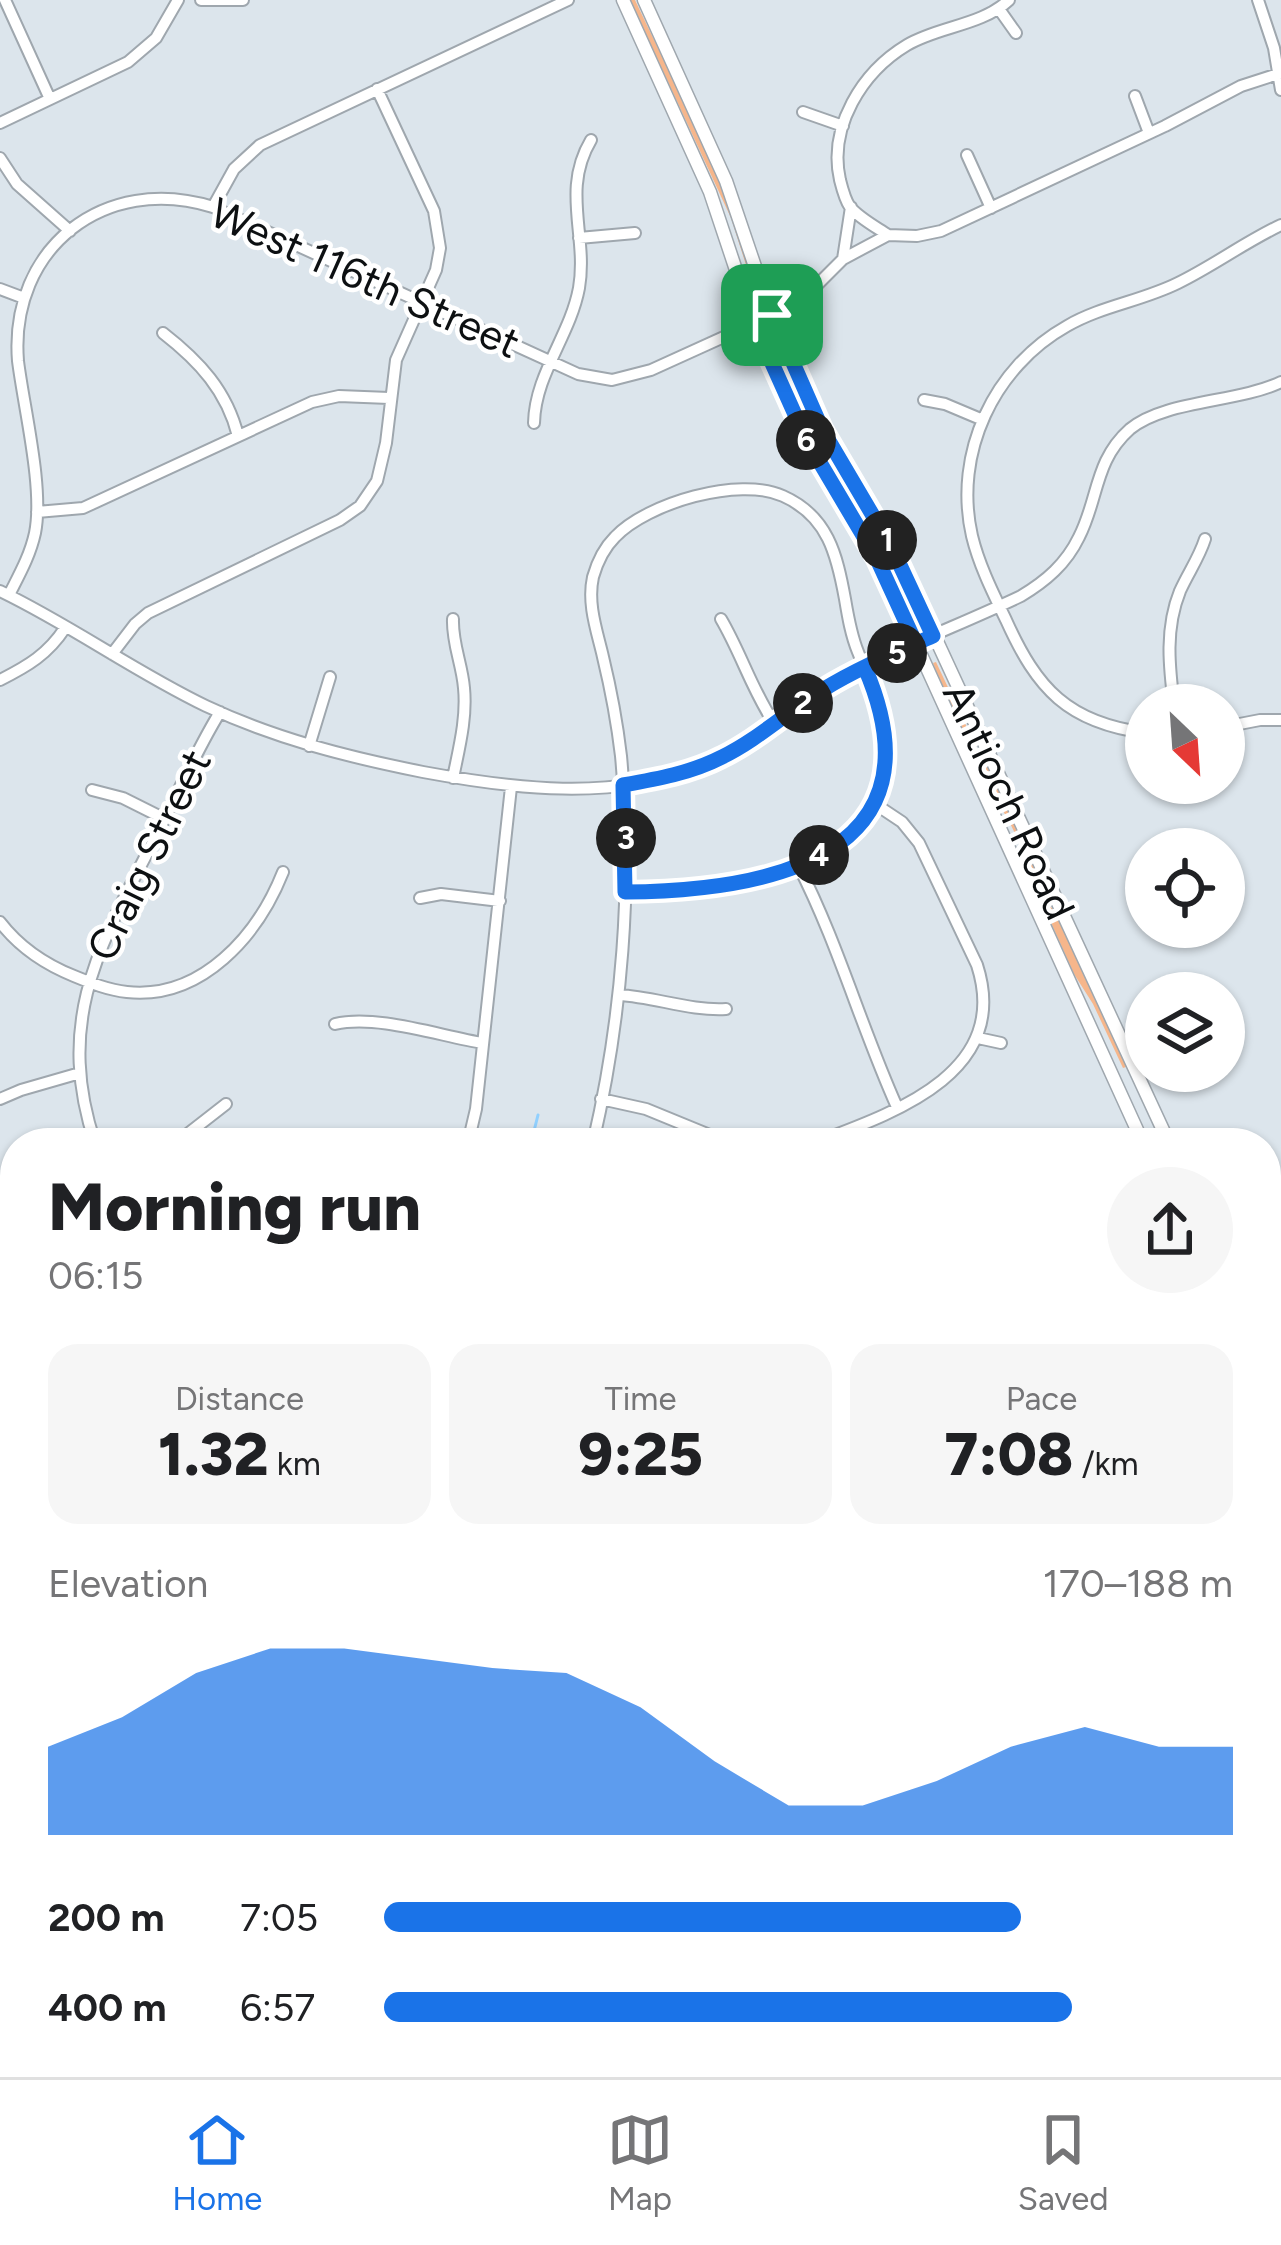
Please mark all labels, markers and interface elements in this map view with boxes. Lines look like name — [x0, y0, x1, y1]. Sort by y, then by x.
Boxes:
street label: West 116th Street — [202, 187, 528, 369]
pin — [721, 264, 823, 366]
icon: arrive — [739, 282, 805, 348]
pin: 6 — [776, 410, 836, 470]
text: 6 — [796, 420, 816, 459]
pin: 1 — [857, 510, 917, 570]
text: 1 — [880, 520, 894, 559]
pin: 5 — [867, 623, 927, 683]
text: 5 — [887, 633, 907, 672]
pin: 2 — [773, 673, 833, 733]
street label: Antioch Road — [932, 675, 1086, 927]
text: 2 — [793, 683, 813, 722]
north arrow — [1125, 684, 1245, 804]
map controls — [1125, 684, 1245, 1092]
street label: Craig Street — [76, 741, 222, 969]
pin: 3 — [596, 808, 656, 868]
text: 3 — [617, 818, 635, 857]
pin: 4 — [789, 825, 849, 885]
button: locate — [1125, 828, 1245, 948]
text: 4 — [809, 835, 829, 874]
button: layers — [1125, 972, 1245, 1092]
text: Morning run — [48, 1167, 421, 1247]
button: share — [1107, 1167, 1233, 1293]
text: 06:15 — [48, 1252, 143, 1299]
text: Distance — [175, 1379, 304, 1418]
text: Time — [605, 1379, 676, 1418]
text: Pace — [1006, 1379, 1077, 1418]
text: 1.32 — [158, 1418, 269, 1490]
text: 9:25 — [578, 1418, 703, 1490]
text: 7:08 — [944, 1418, 1073, 1490]
text: km — [269, 1444, 321, 1483]
text: /km — [1073, 1444, 1139, 1483]
text: Elevation — [48, 1560, 208, 1607]
text: 170–188 m — [1043, 1560, 1233, 1607]
text: 200 m — [48, 1894, 164, 1941]
text: 7:05 — [240, 1894, 318, 1941]
text: 400 m — [48, 1984, 167, 2031]
text: 6:57 — [240, 1984, 315, 2031]
tab: Home — [172, 2107, 262, 2218]
tab: Map — [607, 2107, 673, 2218]
tab: Saved — [1018, 2107, 1109, 2218]

